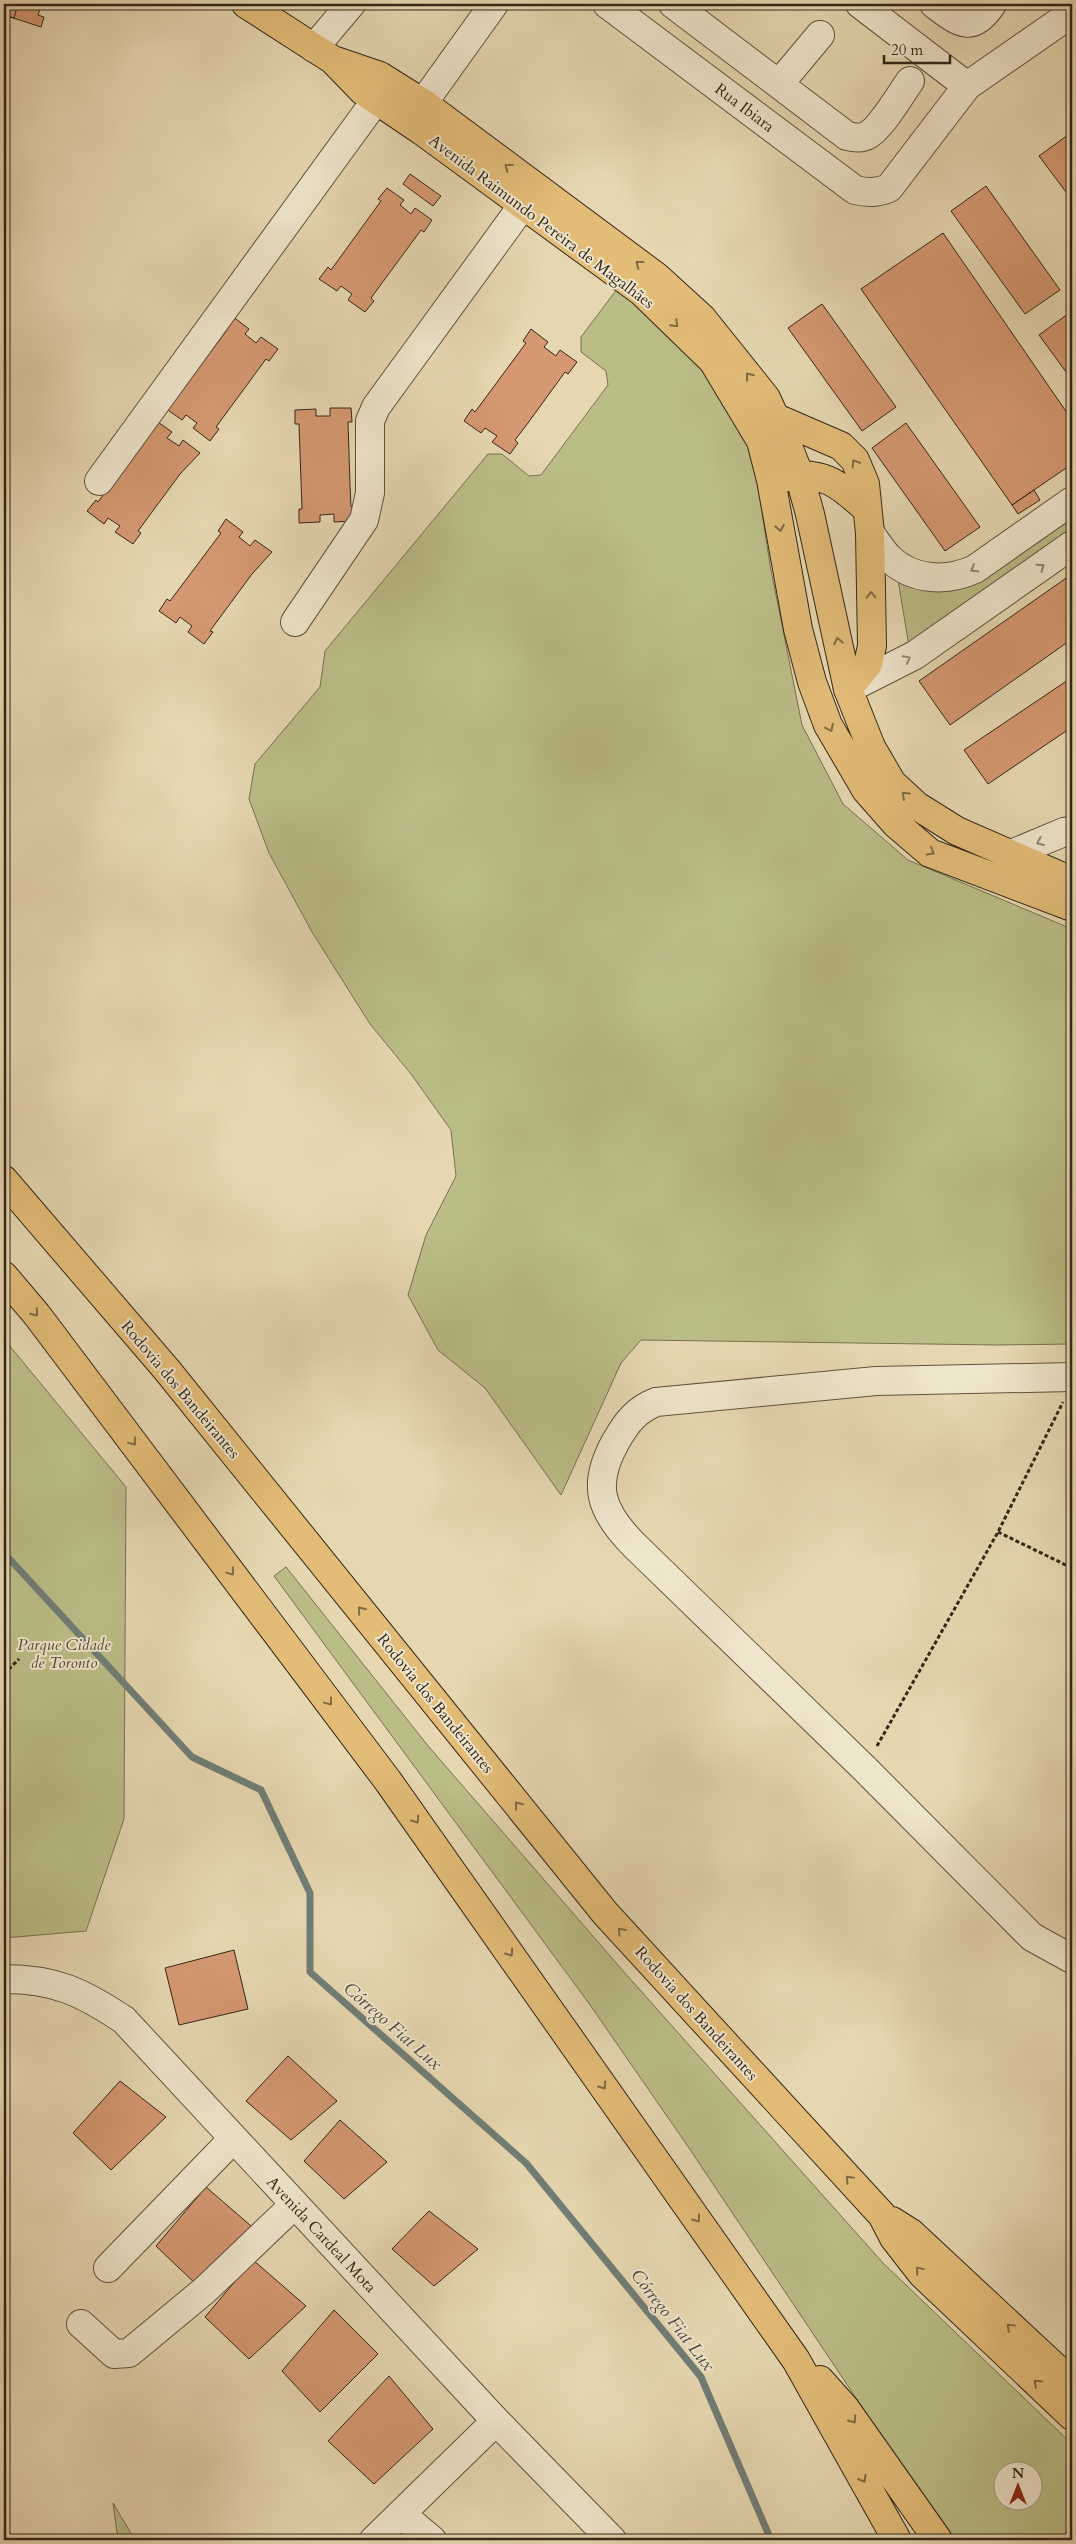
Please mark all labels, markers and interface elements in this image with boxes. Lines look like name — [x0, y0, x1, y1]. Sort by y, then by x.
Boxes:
scale bar — [884, 32, 950, 64]
text: 20 m — [891, 40, 923, 60]
street label: Rua Ibiara — [710, 78, 779, 137]
street label: Avenida Raimundo Pereira de Magalhães — [424, 130, 659, 314]
one-way arrow — [505, 164, 514, 172]
one-way arrow — [636, 261, 645, 269]
one-way arrow — [669, 318, 678, 327]
one-way arrow — [746, 372, 755, 382]
one-way arrow — [851, 460, 861, 469]
one-way arrow — [774, 524, 784, 533]
one-way arrow — [971, 562, 980, 572]
one-way arrow — [1035, 564, 1045, 573]
one-way arrow — [866, 591, 876, 598]
one-way arrow — [833, 636, 844, 645]
one-way arrow — [902, 655, 911, 665]
one-way arrow — [824, 722, 834, 731]
one-way arrow — [902, 792, 911, 801]
one-way arrow — [1036, 836, 1045, 846]
one-way arrow — [926, 845, 935, 855]
one-way arrow — [30, 1307, 38, 1316]
street label: Rodovia dos Bandeirantes — [116, 1316, 245, 1463]
one-way arrow — [128, 1436, 136, 1445]
one-way arrow — [225, 1566, 234, 1576]
one-way arrow — [358, 1607, 367, 1616]
street label: Rodovia dos Bandeirantes — [372, 1629, 499, 1778]
park label: Parque Cidade de Toronto — [18, 1634, 111, 1674]
one-way arrow — [323, 1696, 332, 1706]
one-way arrow — [516, 1802, 524, 1811]
one-way arrow — [410, 1815, 419, 1824]
one-way arrow — [618, 1927, 627, 1936]
street label: Rodovia dos Bandeirantes — [630, 1942, 763, 2086]
one-way arrow — [504, 1948, 513, 1957]
water label: Córrego Fiat Lux — [338, 1976, 448, 2076]
one-way arrow — [597, 2081, 606, 2090]
street label: Avenida Cardeal Mota — [261, 2172, 381, 2298]
one-way arrow — [846, 2176, 855, 2185]
one-way arrow — [691, 2214, 700, 2223]
water label: Córrego Fiat Lux — [625, 2264, 721, 2377]
one-way arrow — [916, 2267, 925, 2276]
one-way arrow — [1007, 2323, 1016, 2332]
one-way arrow — [1033, 2380, 1042, 2389]
one-way arrow — [847, 2414, 856, 2424]
north arrow — [994, 2462, 1044, 2512]
text: N — [1012, 2464, 1024, 2483]
one-way arrow — [856, 2474, 866, 2483]

